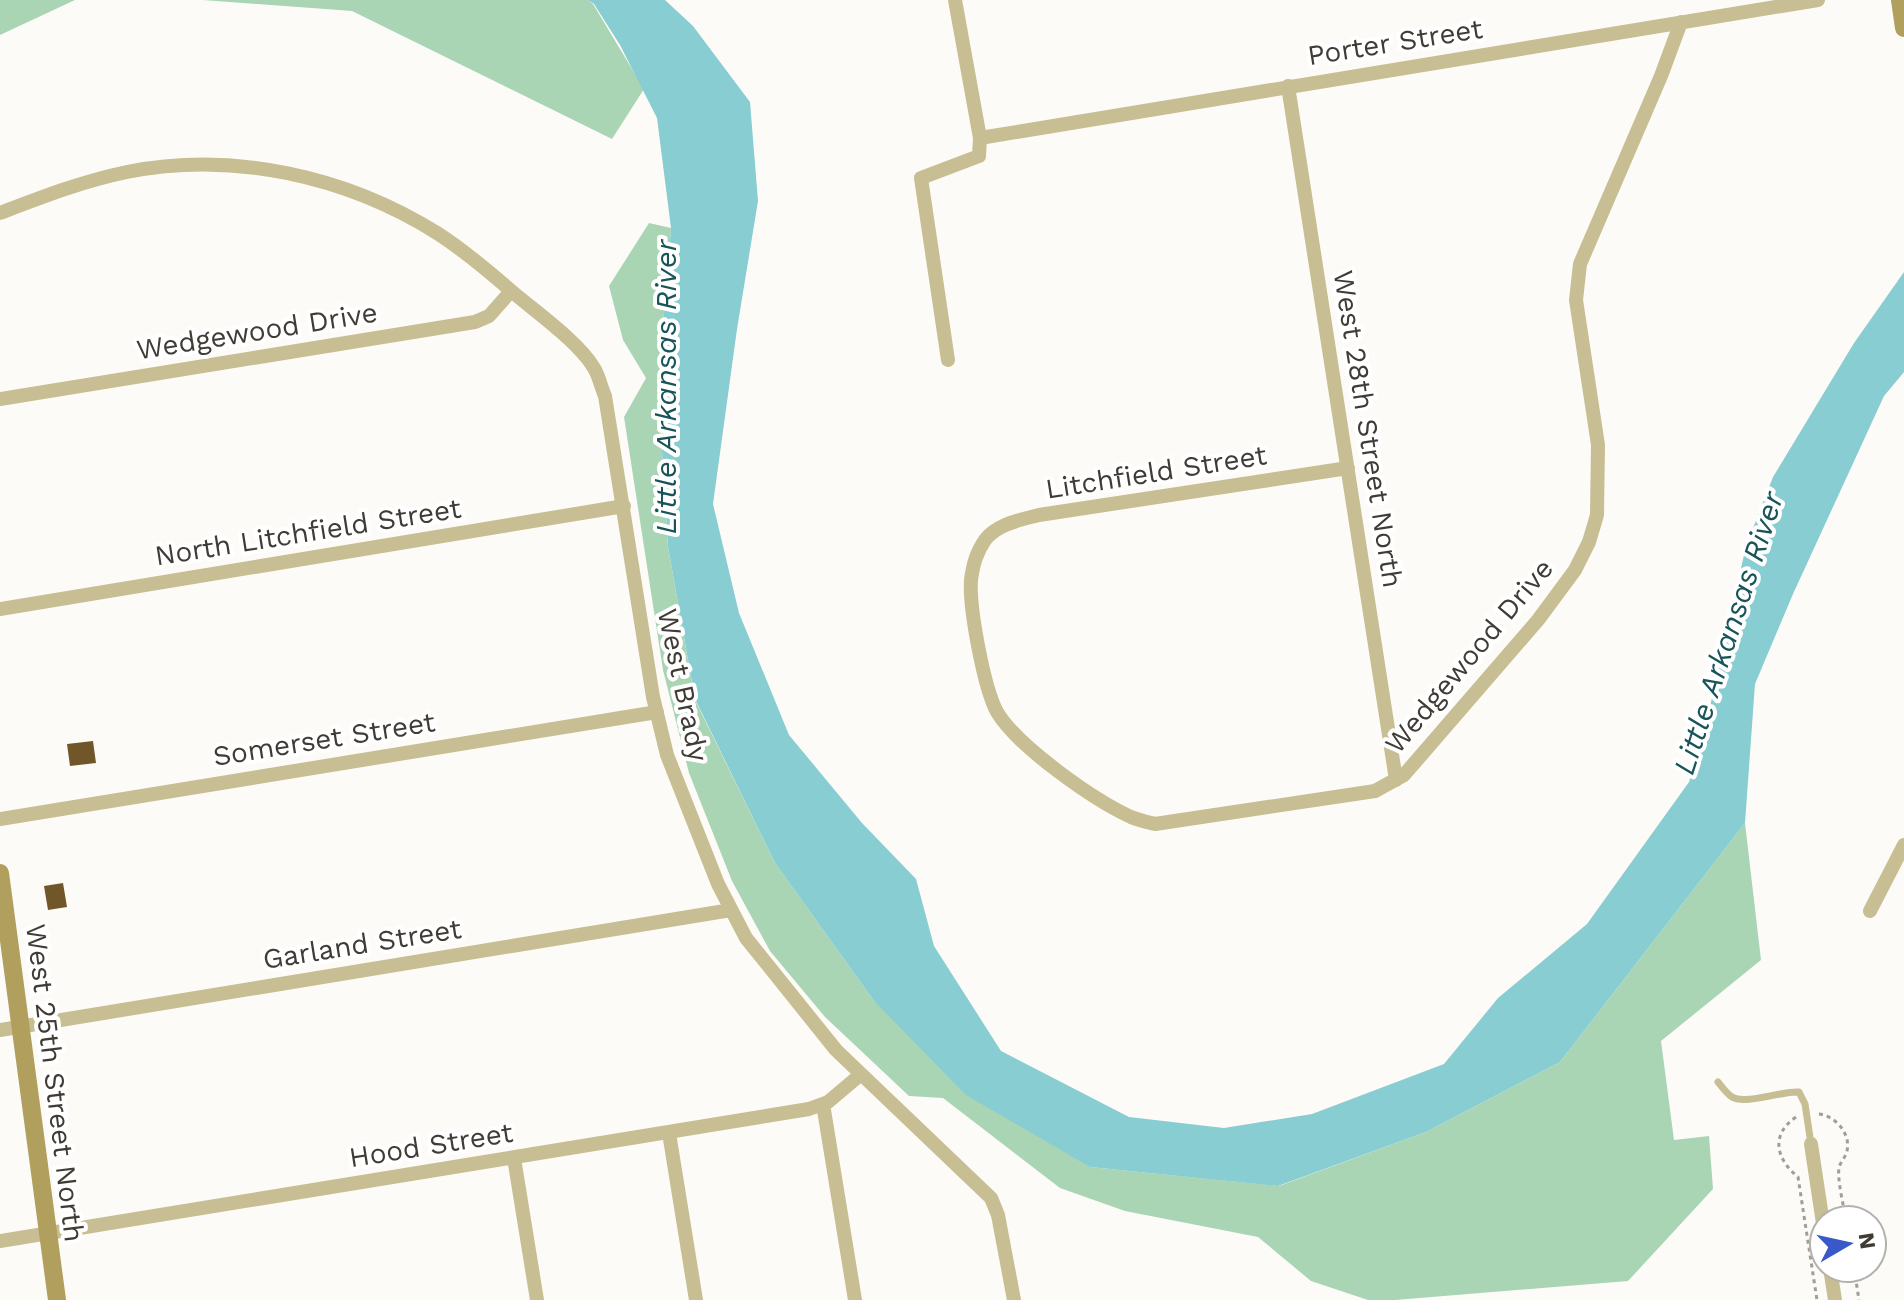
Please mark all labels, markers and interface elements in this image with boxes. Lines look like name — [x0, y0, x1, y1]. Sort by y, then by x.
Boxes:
street label: Porter Street — [1305, 12, 1485, 72]
water label: Little Arkansas River — [648, 238, 683, 534]
street label: West 28th Street North — [1327, 268, 1409, 590]
street label: Wedgewood Drive — [134, 296, 380, 366]
street label: Litchfield Street — [1043, 438, 1269, 506]
water label: Little Arkansas River — [1666, 486, 1791, 779]
street label: North Litchfield Street — [153, 491, 464, 573]
street label: Wedgewood Drive — [1378, 552, 1560, 760]
street label: West Brady — [651, 606, 715, 765]
street label: Somerset Street — [211, 705, 438, 773]
street label: Garland Street — [260, 912, 464, 976]
street label: West 25th Street North — [19, 922, 91, 1244]
street label: Hood Street — [347, 1116, 515, 1174]
north arrow — [1808, 1204, 1888, 1284]
text: N — [1854, 1231, 1881, 1251]

